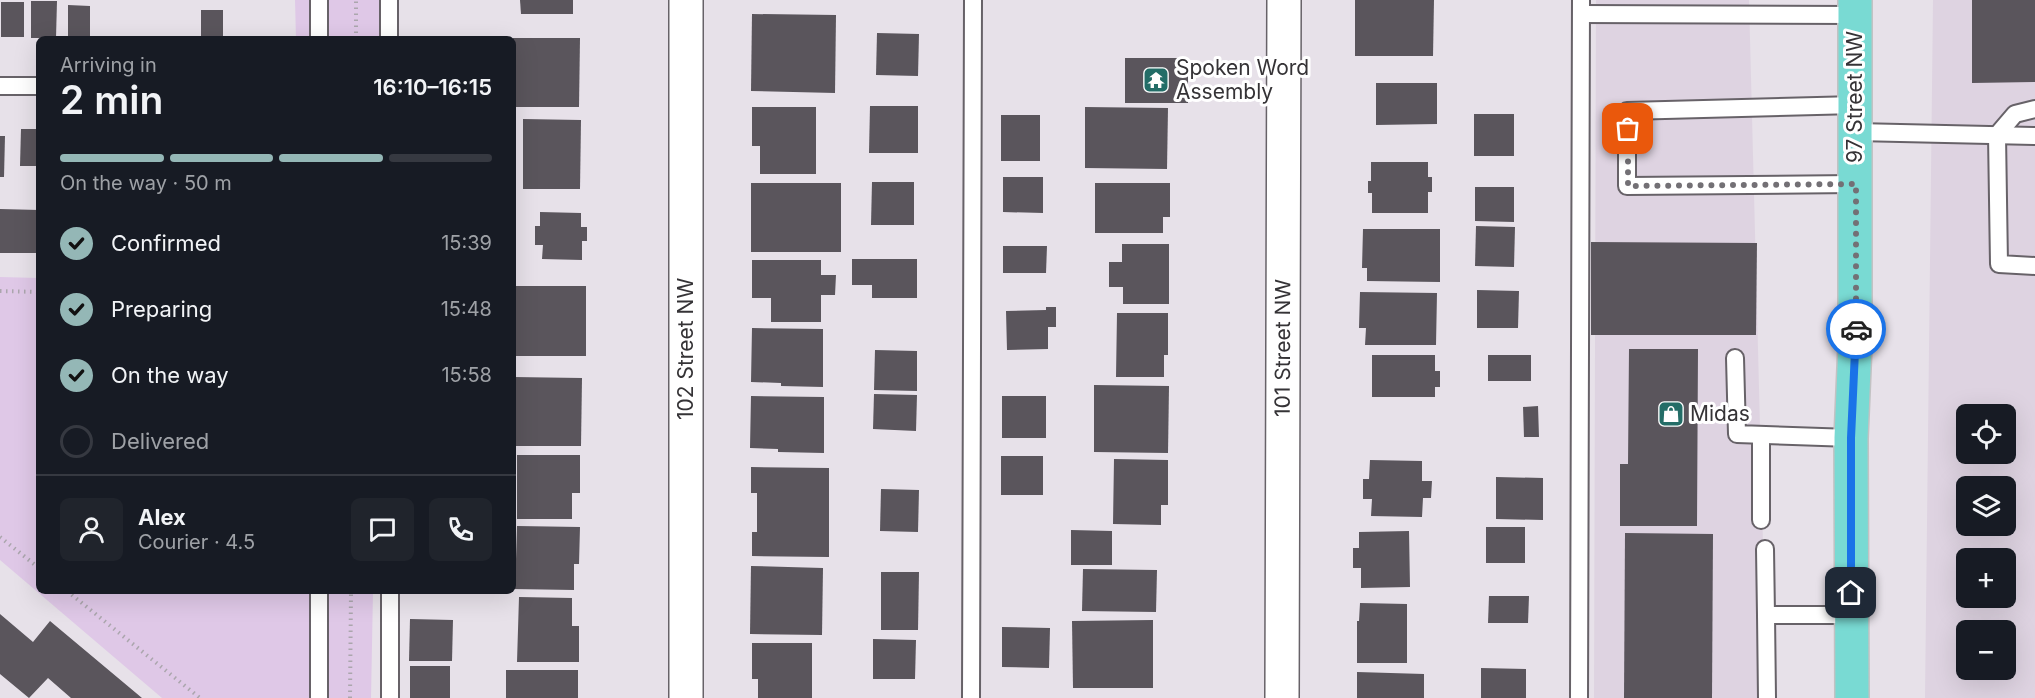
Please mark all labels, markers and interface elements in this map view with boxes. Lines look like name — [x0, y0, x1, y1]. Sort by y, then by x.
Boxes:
street label: 97 Street NW — [1842, 31, 1867, 163]
text: Arriving in — [60, 53, 157, 77]
place label: Spoken Word Assembly — [1176, 55, 1309, 104]
temple icon: Spoken Word Assembly — [1141, 65, 1171, 95]
text: 16:10–16:15 — [373, 74, 492, 100]
text: 2 min — [60, 76, 163, 123]
pin — [1602, 103, 1653, 154]
icon: bag — [1611, 112, 1644, 145]
text: On the way · 50 m — [60, 171, 232, 195]
icon: check — [60, 227, 93, 260]
text: Confirmed — [111, 230, 221, 256]
text: 15:39 — [441, 231, 492, 255]
street label: 102 Street NW — [673, 278, 698, 420]
street label: 101 Street NW — [1270, 279, 1295, 417]
icon: check — [60, 293, 93, 326]
text: Preparing — [111, 296, 212, 322]
text: 15:48 — [441, 297, 492, 321]
courier — [1826, 299, 1886, 359]
icon: car — [1840, 313, 1873, 346]
icon: check — [60, 359, 93, 392]
text: On the way — [111, 362, 229, 388]
text: 15:58 — [441, 363, 492, 387]
shop icon: Midas — [1656, 399, 1686, 429]
place label: Midas — [1690, 401, 1750, 426]
map controls — [1956, 404, 2016, 680]
button: locate — [1956, 404, 2016, 464]
text: Delivered — [111, 428, 209, 454]
button: layers — [1956, 476, 2016, 536]
button: person — [60, 498, 123, 561]
button: chat — [351, 498, 414, 561]
button: phone — [429, 498, 492, 561]
text: Alex — [138, 504, 186, 530]
text: Courier · 4.5 — [138, 530, 255, 554]
button: + — [1956, 548, 2016, 608]
pin — [1825, 567, 1876, 618]
icon: home — [1834, 576, 1867, 609]
button: − — [1956, 620, 2016, 680]

